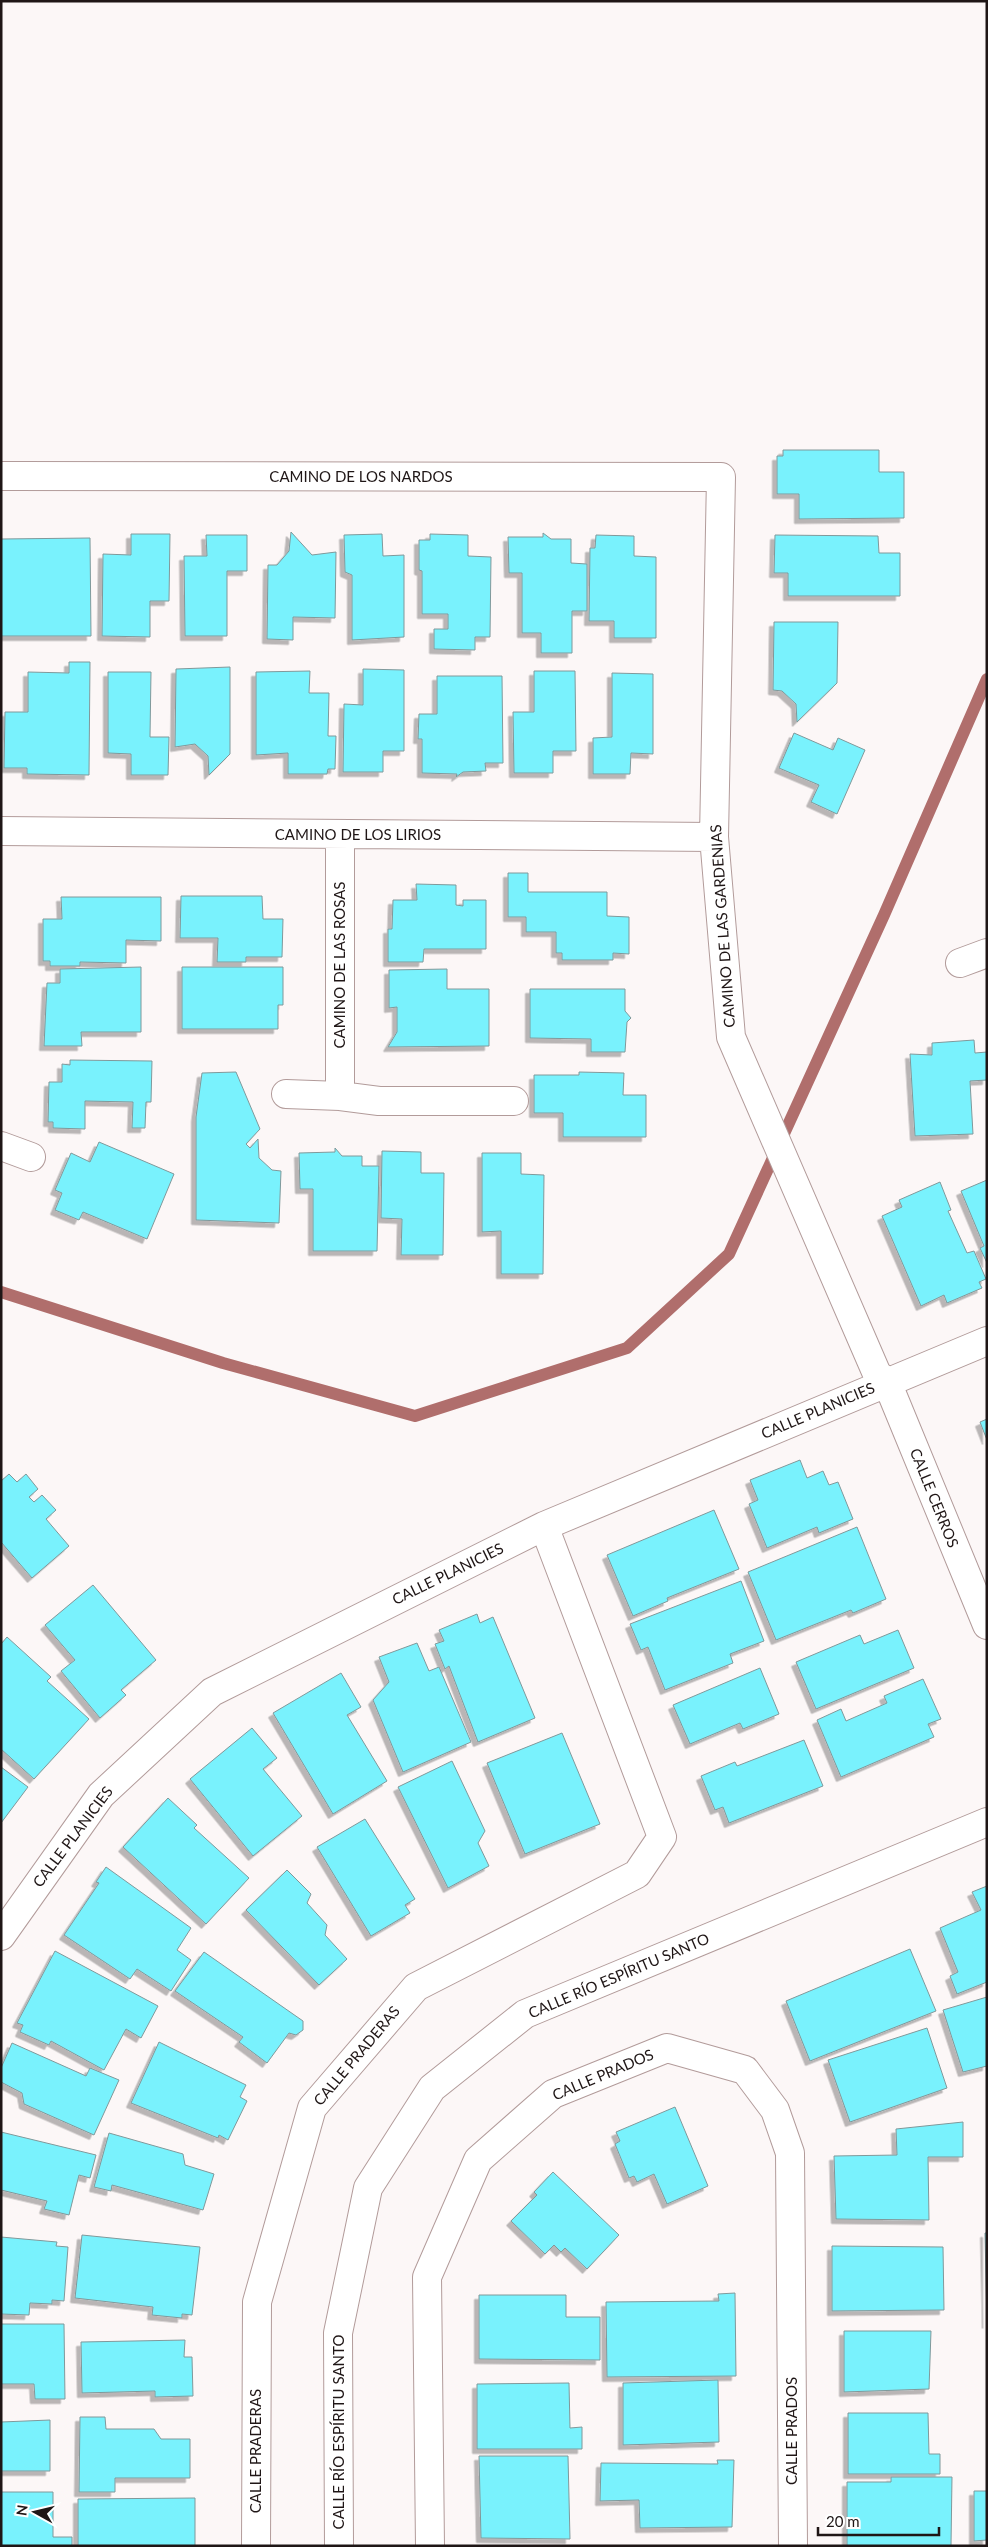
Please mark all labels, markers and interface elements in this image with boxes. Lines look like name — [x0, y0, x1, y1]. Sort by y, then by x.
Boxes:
street label: CAMINO DE LOS NARDOS — [269, 467, 453, 485]
street label: CAMINO DE LAS GARDENIAS — [706, 824, 738, 1028]
street label: CAMINO DE LOS LIRIOS — [275, 825, 441, 843]
street label: CAMINO DE LAS ROSAS — [330, 882, 348, 1048]
street label: CALLE PLANICIES — [758, 1378, 877, 1442]
street label: CALLE CERROS — [907, 1445, 963, 1550]
street label: CALLE PLANICIES — [389, 1538, 506, 1608]
street label: CALLE PLANICIES — [28, 1782, 116, 1890]
street label: CALLE RÍO ESPÍRITU SANTO — [525, 1929, 712, 2021]
street label: CALLE PRADERAS — [309, 2002, 403, 2109]
street label: CALLE PRADOS — [549, 2045, 656, 2104]
street label: CALLE RÍO ESPÍRITU SANTO — [329, 2335, 347, 2529]
street label: CALLE PRADOS — [782, 2377, 800, 2485]
street label: CALLE PRADERAS — [246, 2389, 264, 2513]
north arrow — [10, 2487, 60, 2537]
text: N — [12, 2504, 31, 2517]
scale bar — [818, 2504, 939, 2536]
text: 20 m — [826, 2512, 860, 2530]

